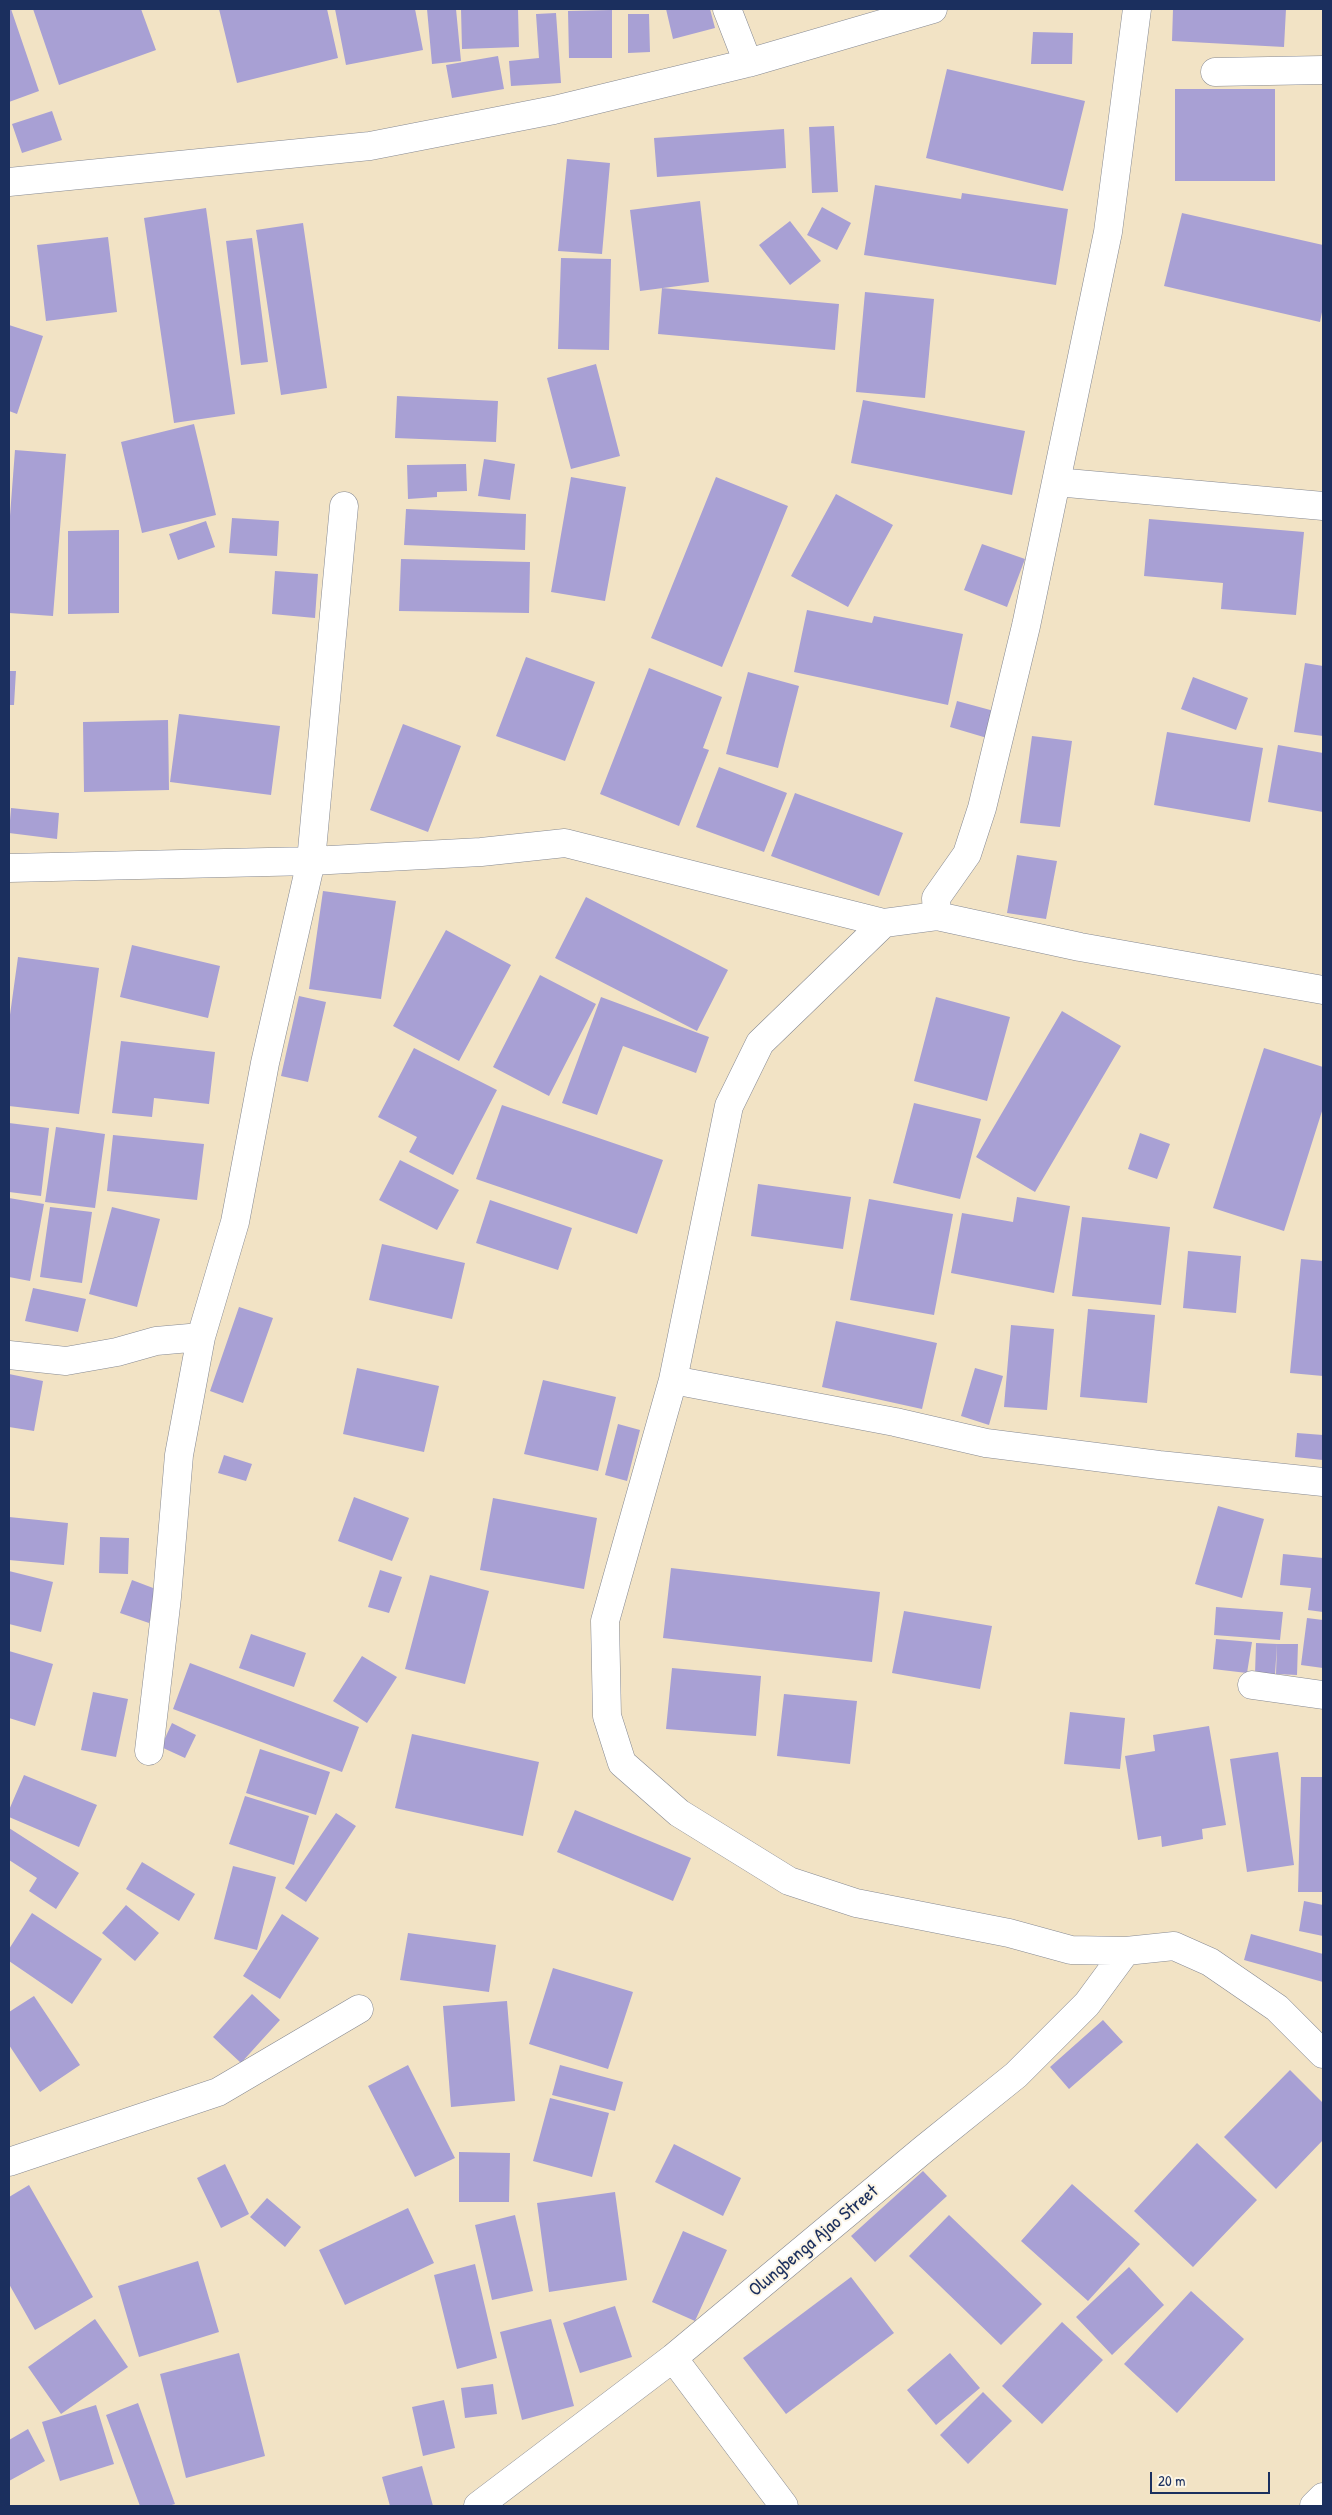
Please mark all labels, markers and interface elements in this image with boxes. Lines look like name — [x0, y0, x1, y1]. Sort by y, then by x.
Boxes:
street label: Olungbenga Ajao Street — [745, 2180, 883, 2302]
scale bar — [1152, 2462, 1272, 2494]
text: 20 m — [1158, 2470, 1185, 2491]

